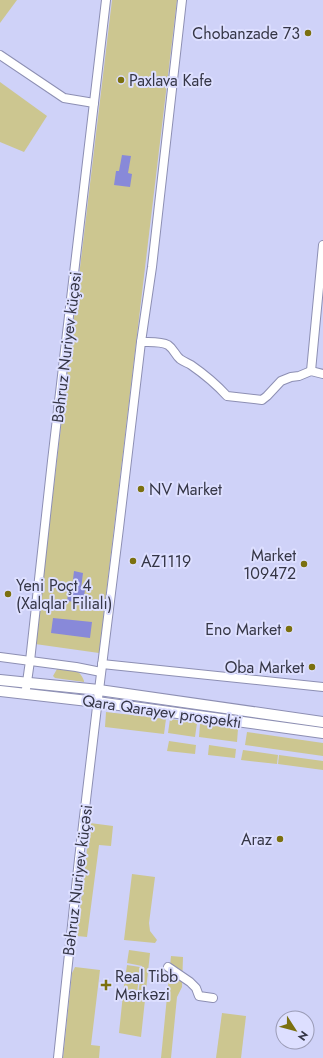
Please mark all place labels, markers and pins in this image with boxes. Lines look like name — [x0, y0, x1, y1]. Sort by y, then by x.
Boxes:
place label: Chobanzade 73 — [192, 22, 300, 45]
marker: Chobanzade 73 — [303, 28, 313, 38]
place label: Paxlava Kafe — [129, 69, 212, 92]
marker: Paxlava Kafe — [116, 75, 126, 85]
place label: NV Market — [149, 478, 222, 501]
marker: NV Market — [136, 484, 146, 494]
place label: Market 109472 — [243, 544, 296, 585]
place label: AZ1119 — [141, 550, 191, 573]
marker: AZ1119 — [128, 556, 138, 566]
marker: Market 109472 — [299, 559, 309, 569]
place label: Yeni Poçt 4 (Xalqlar Filialı) — [16, 574, 113, 615]
marker: Yeni Poçt 4 (Xalqlar Filialı) — [3, 589, 13, 599]
place label: Eno Market — [205, 618, 281, 641]
marker: Eno Market — [284, 624, 294, 634]
place label: Oba Market — [225, 656, 304, 679]
marker: Oba Market — [307, 662, 317, 672]
place label: Araz — [241, 828, 273, 851]
marker: Araz — [275, 834, 285, 844]
place label: Real Tibb Mərkəzi — [115, 965, 178, 1006]
marker: Real Tibb Mərkəzi — [100, 979, 112, 991]

